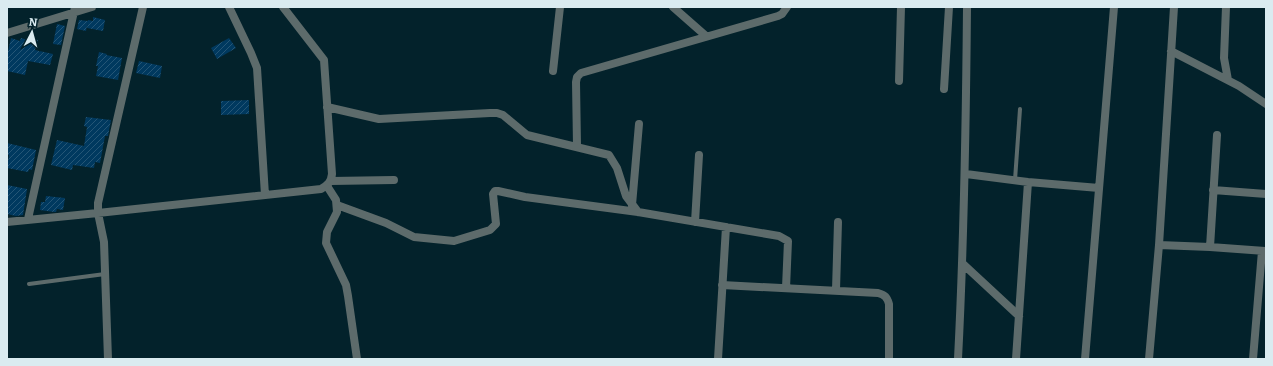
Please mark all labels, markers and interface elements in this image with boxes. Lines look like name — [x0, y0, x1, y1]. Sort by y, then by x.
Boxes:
north arrow — [12, 12, 52, 52]
text: N — [28, 16, 38, 30]

